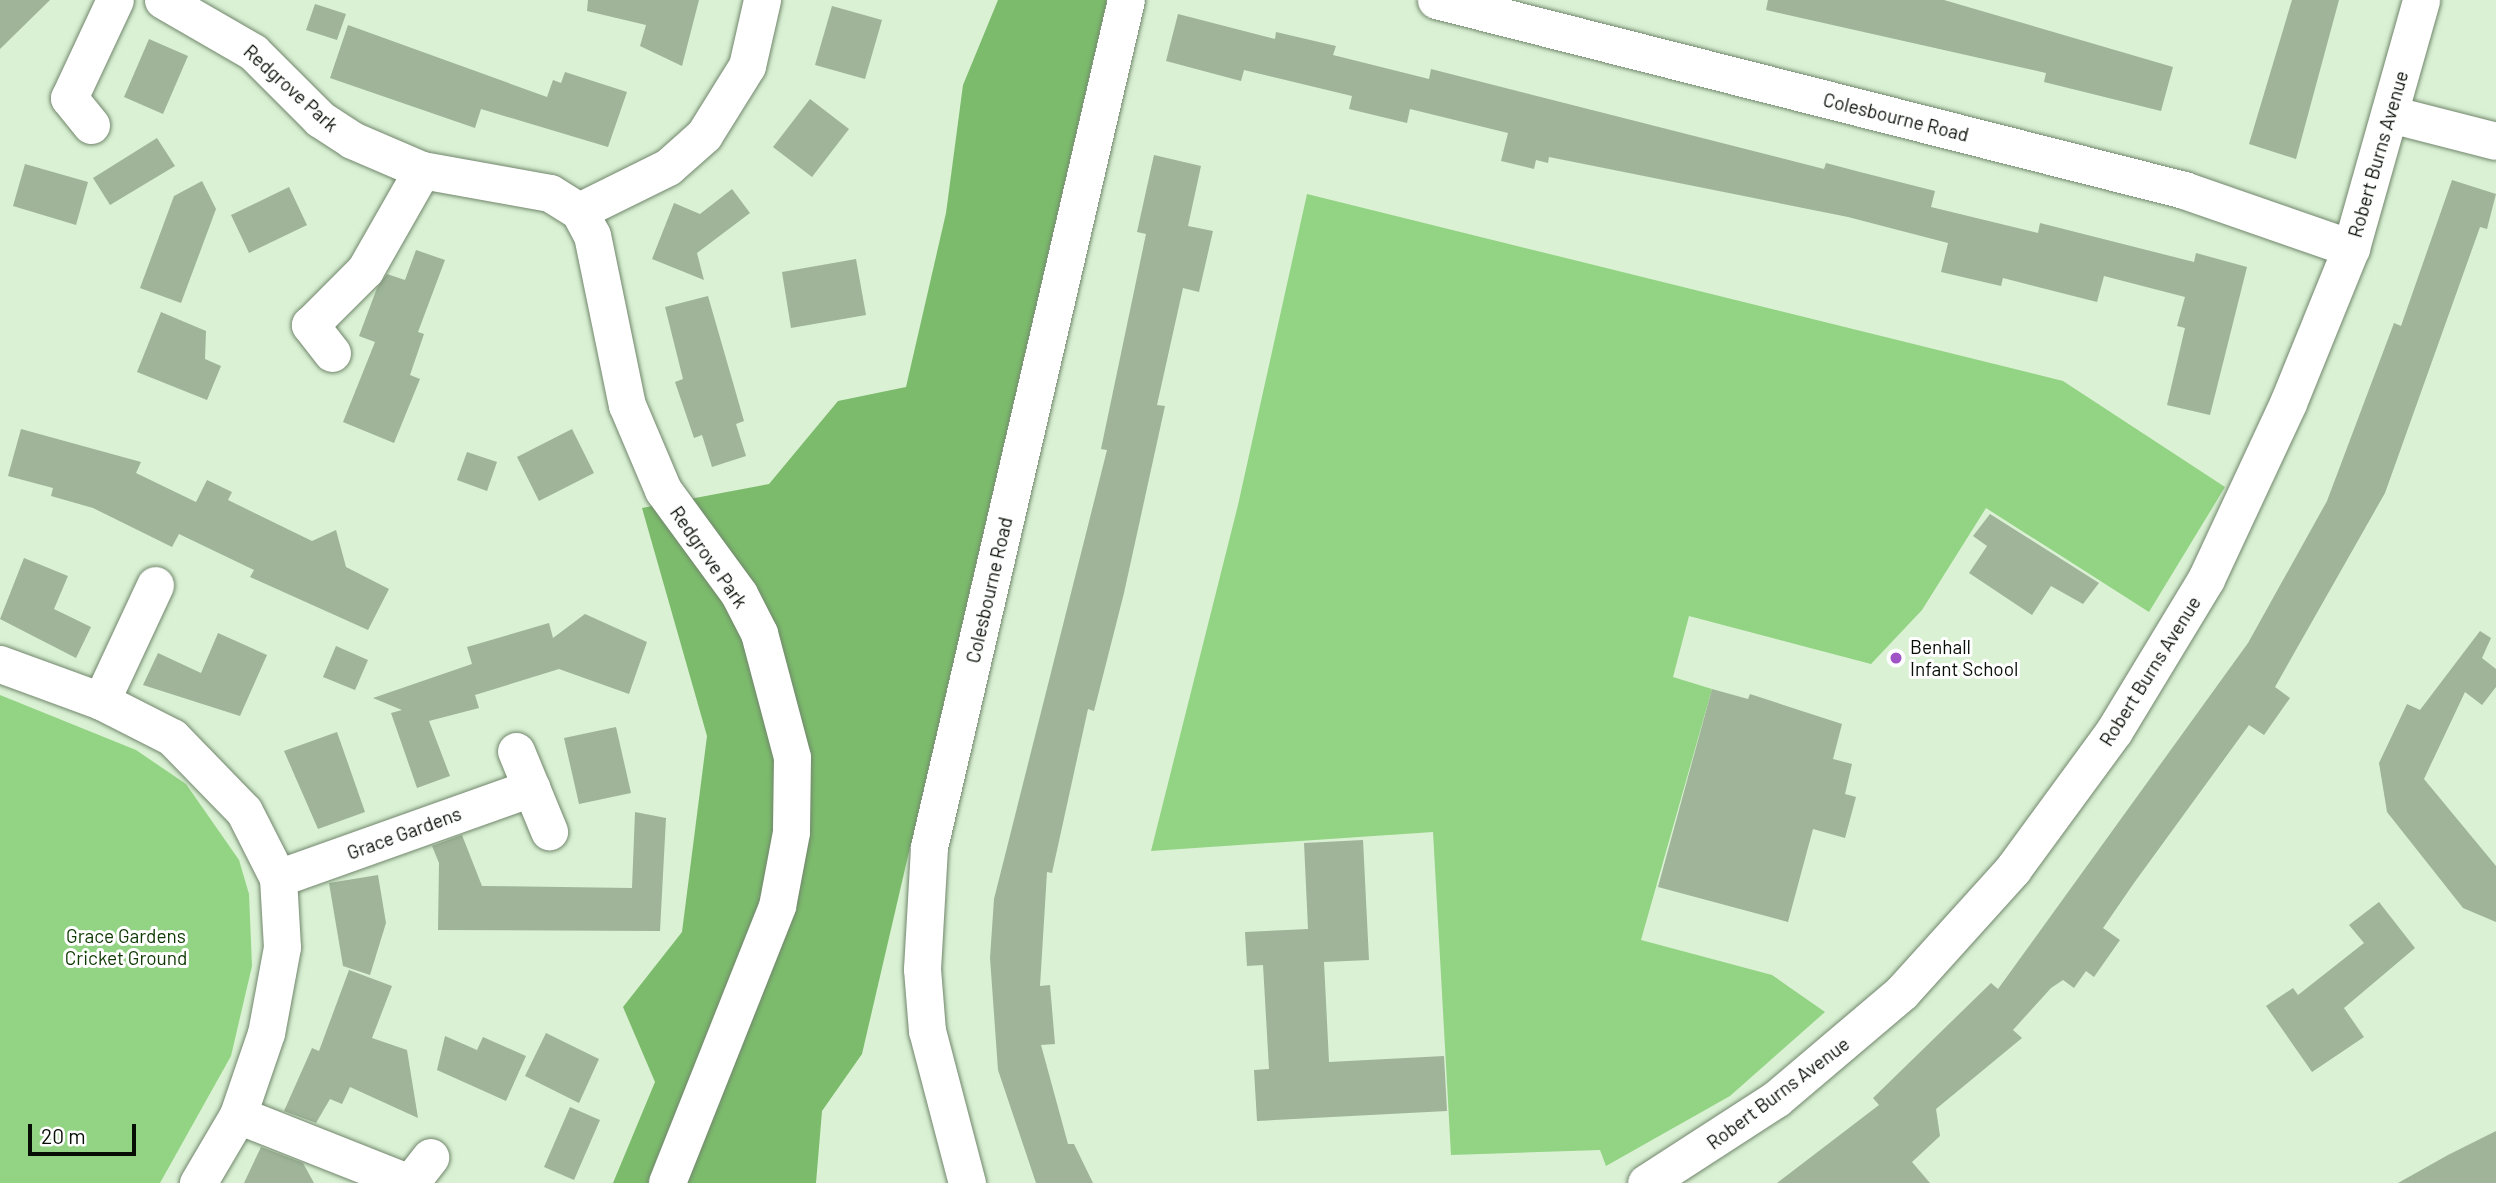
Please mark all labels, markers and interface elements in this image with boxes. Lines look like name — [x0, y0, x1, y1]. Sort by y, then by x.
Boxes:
street label: Redgrove Park — [239, 40, 343, 136]
street label: Robert Burns Avenue — [2343, 68, 2413, 240]
street label: Colesbourne Road — [1821, 88, 1971, 146]
street label: Redgrove Park — [666, 502, 752, 612]
street label: Colesbourne Road — [961, 515, 1017, 665]
street label: Robert Burns Avenue — [2095, 592, 2205, 750]
place label: Benhall Infant School — [1910, 636, 2018, 680]
marker: Benhall Infant School — [1888, 650, 1904, 666]
street label: Grace Gardens — [344, 802, 464, 864]
park label: Grace Gardens Cricket Ground — [65, 925, 187, 969]
street label: Robert Burns Avenue — [1702, 1032, 1854, 1154]
scale bar — [32, 1110, 140, 1154]
text: 20 m — [41, 1123, 86, 1148]

